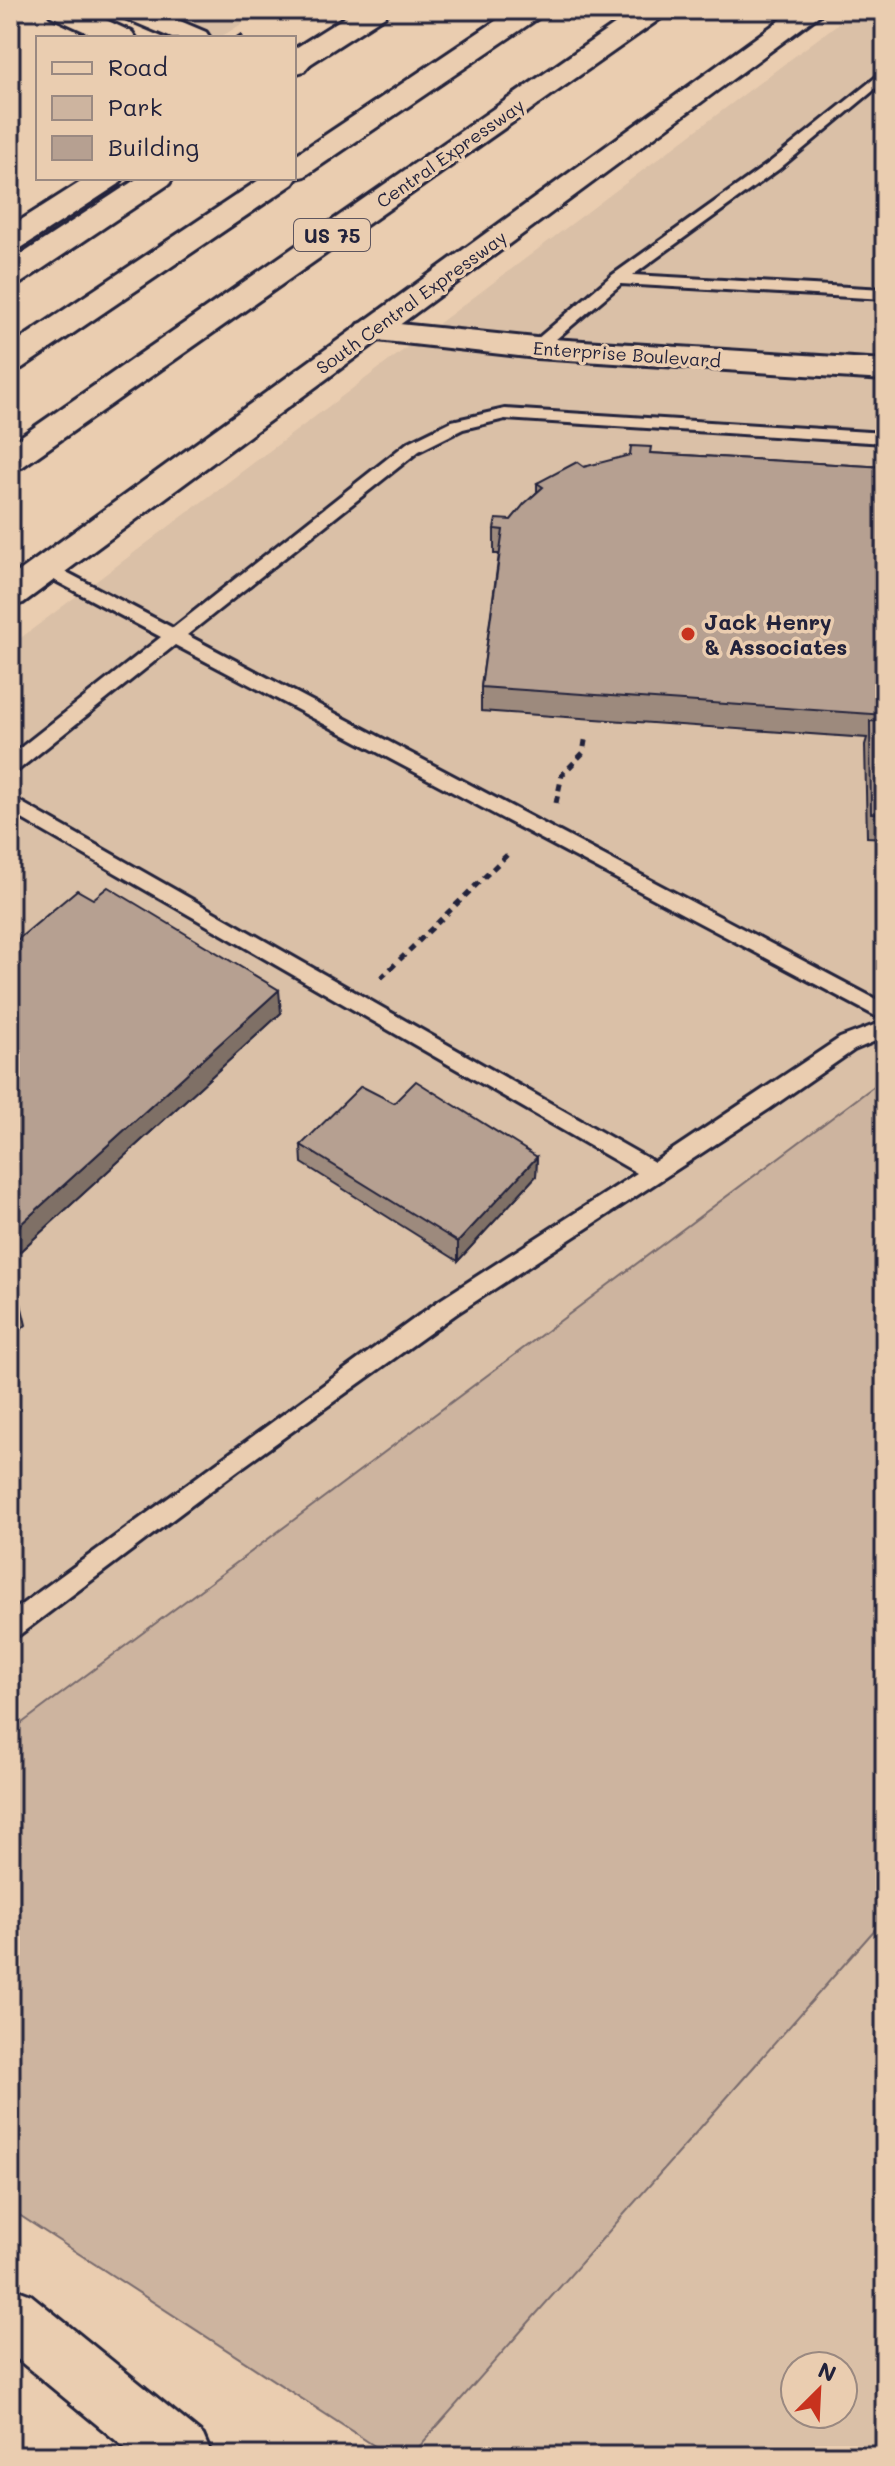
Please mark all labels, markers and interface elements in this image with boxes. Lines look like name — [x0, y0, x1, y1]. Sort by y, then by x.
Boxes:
legend — [36, 36, 296, 180]
text: Road — [108, 51, 168, 82]
text: Park — [108, 91, 162, 122]
street label: Central Expressway — [371, 93, 529, 213]
text: Building — [108, 131, 199, 162]
road number: US 75 — [294, 219, 370, 251]
street label: South Central Expressway — [311, 225, 511, 379]
street label: Enterprise Boulevard — [532, 335, 722, 373]
place label: Jack Henry & Associates — [704, 607, 847, 661]
marker: Jack Henry & Associates — [679, 625, 697, 643]
north arrow — [779, 2350, 859, 2430]
text: N — [814, 2355, 841, 2388]

